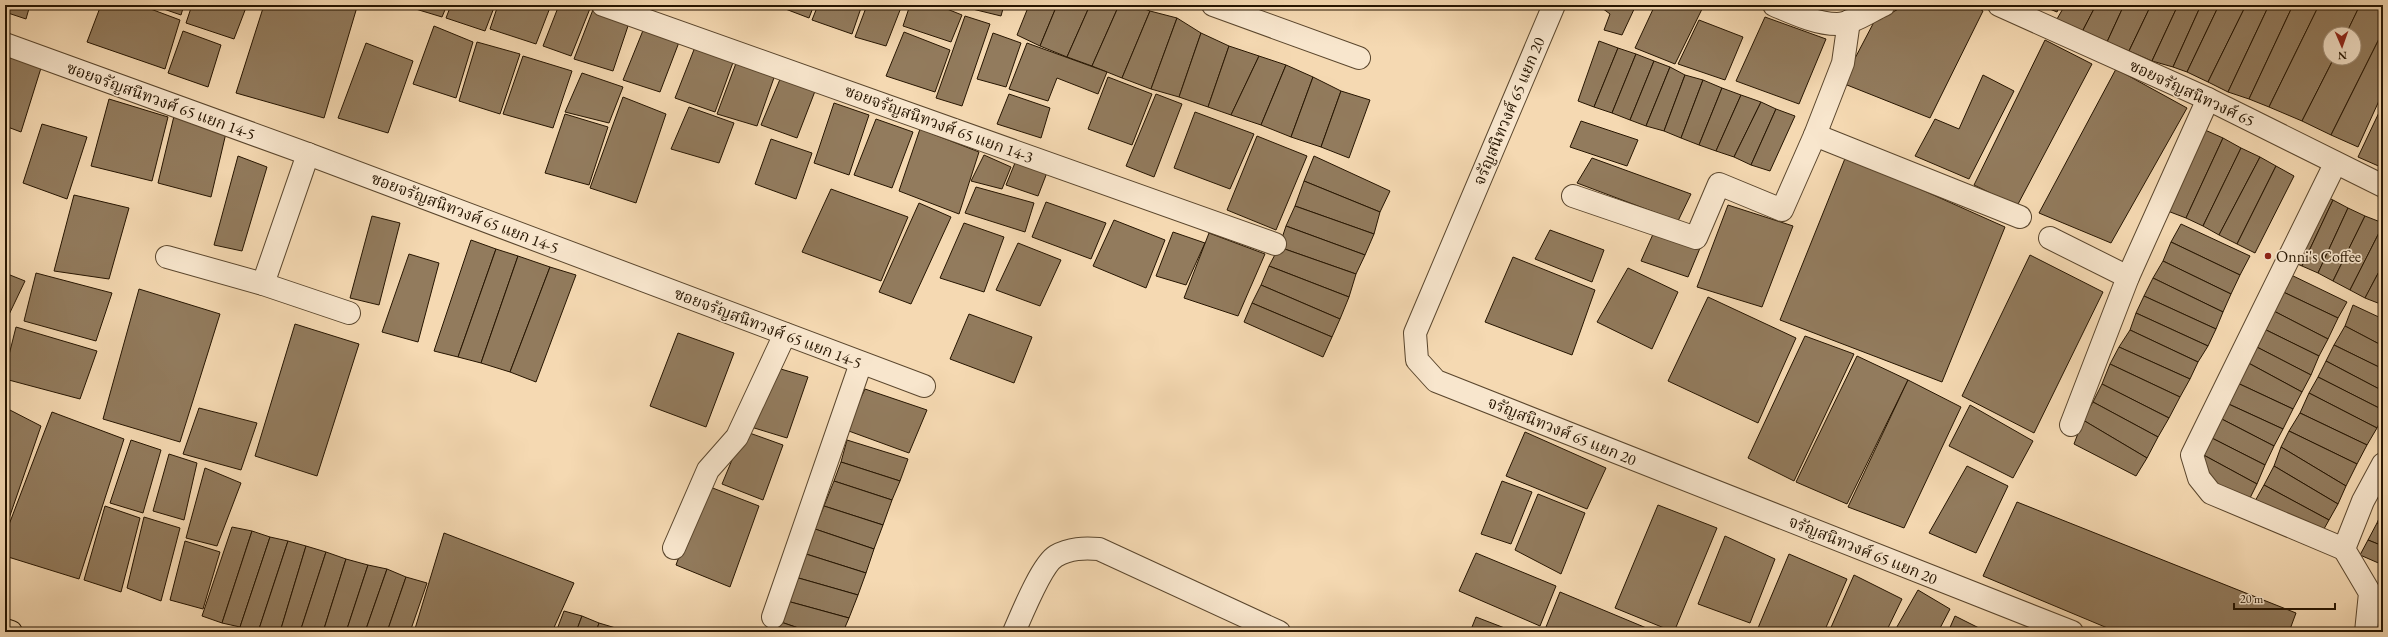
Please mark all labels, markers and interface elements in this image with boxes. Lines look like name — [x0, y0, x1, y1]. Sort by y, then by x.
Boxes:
north arrow — [2322, 26, 2362, 66]
street label: จรัญสนิทวงศ์ 65 แยก 20 — [1468, 34, 1550, 188]
text: N — [2338, 49, 2347, 63]
street label: ซอยจรัญสนิทวงศ์ 65 — [2126, 55, 2258, 131]
street label: ซอยจรัญสนิทวงศ์ 65 แยก 14-5 — [64, 57, 258, 145]
street label: ซอยจรัญสนิทวงศ์ 65 แยก 14-3 — [842, 80, 1037, 168]
street label: ซอยจรัญสนิทวงศ์ 65 แยก 14-5 — [368, 167, 562, 259]
place label: Onni's Coffee — [2276, 246, 2361, 267]
marker: Onni's Coffee — [2263, 251, 2273, 261]
street label: ซอยจรัญสนิทวงศ์ 65 แยก 14-5 — [671, 282, 865, 374]
street label: จรัญสนิทวงศ์ 65 แยก 20 — [1485, 392, 1640, 471]
street label: จรัญสนิทวงศ์ 65 แยก 20 — [1786, 511, 1941, 590]
scale bar — [2234, 585, 2335, 611]
text: 20 m — [2240, 591, 2264, 607]

